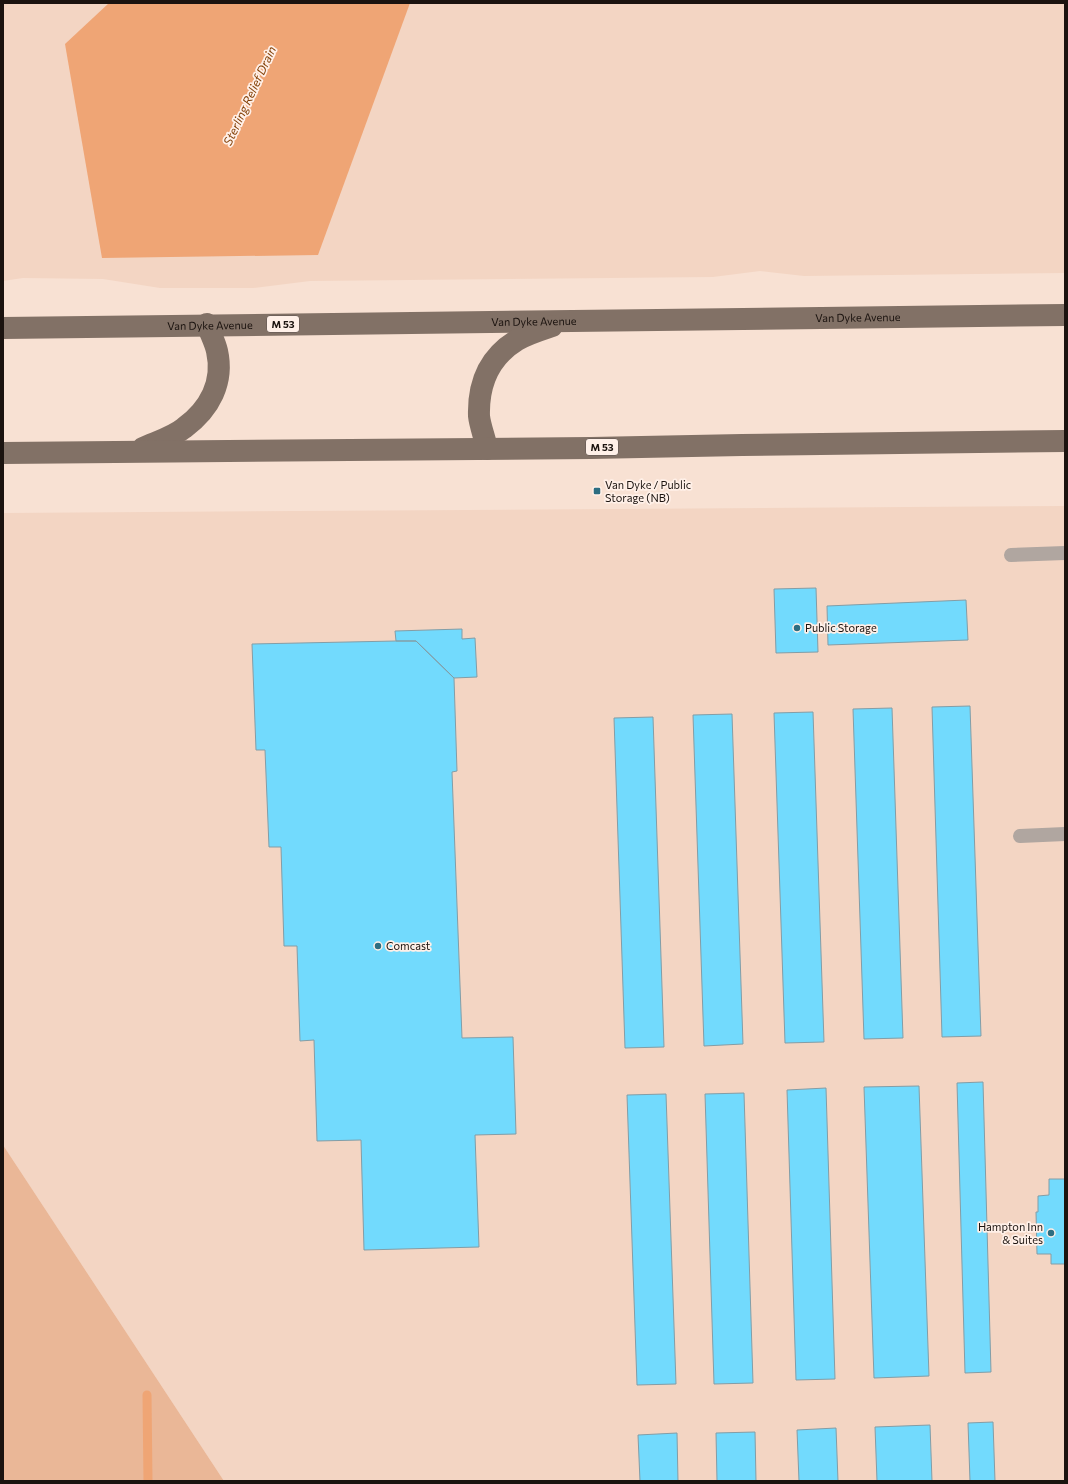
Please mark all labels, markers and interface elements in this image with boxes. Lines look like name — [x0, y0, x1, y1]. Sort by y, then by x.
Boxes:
water label: Sterling Relief Drain — [220, 44, 278, 147]
street label: Van Dyke Avenue — [815, 310, 901, 324]
street label: Van Dyke Avenue — [491, 314, 577, 328]
road number: M 53 — [267, 316, 299, 332]
street label: Van Dyke Avenue — [167, 318, 253, 332]
road number: M 53 — [586, 439, 618, 455]
place label: Van Dyke / Public Storage (NB) — [605, 478, 691, 504]
marker: Van Dyke / Public Storage (NB) — [592, 486, 602, 496]
place label: Public Storage — [805, 621, 877, 634]
marker: Public Storage — [792, 623, 802, 633]
place label: Comcast — [386, 939, 431, 952]
marker: Comcast — [373, 941, 383, 951]
place label: Hampton Inn & Suites — [978, 1220, 1043, 1246]
marker: Hampton Inn & Suites — [1046, 1228, 1056, 1238]

